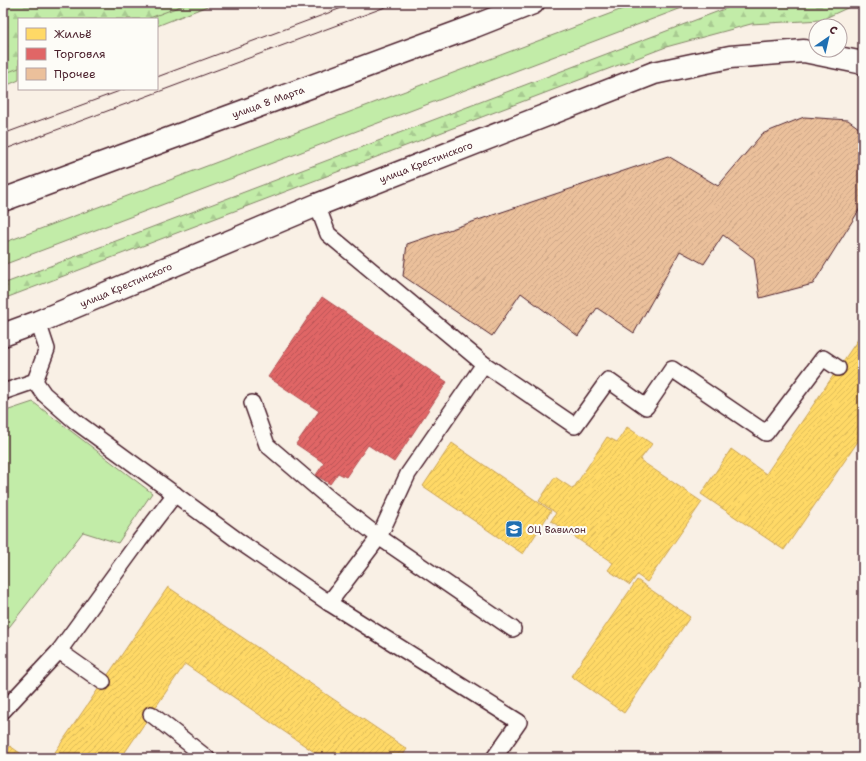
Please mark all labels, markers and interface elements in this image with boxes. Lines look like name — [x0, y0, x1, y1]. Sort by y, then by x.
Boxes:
legend — [18, 18, 158, 90]
north arrow — [808, 18, 848, 58]
text: С — [826, 22, 841, 38]
text: Жильё — [54, 26, 92, 42]
text: Торговля — [54, 46, 106, 62]
text: Прочее — [54, 66, 96, 82]
street label: улица 8 Марта — [230, 83, 307, 121]
street label: улица Крестинского — [377, 138, 475, 186]
street label: улица Крестинского — [78, 260, 174, 310]
school or university icon: ОЦ Вавилон — [504, 519, 524, 539]
place label: ОЦ Вавилон — [527, 523, 586, 536]

